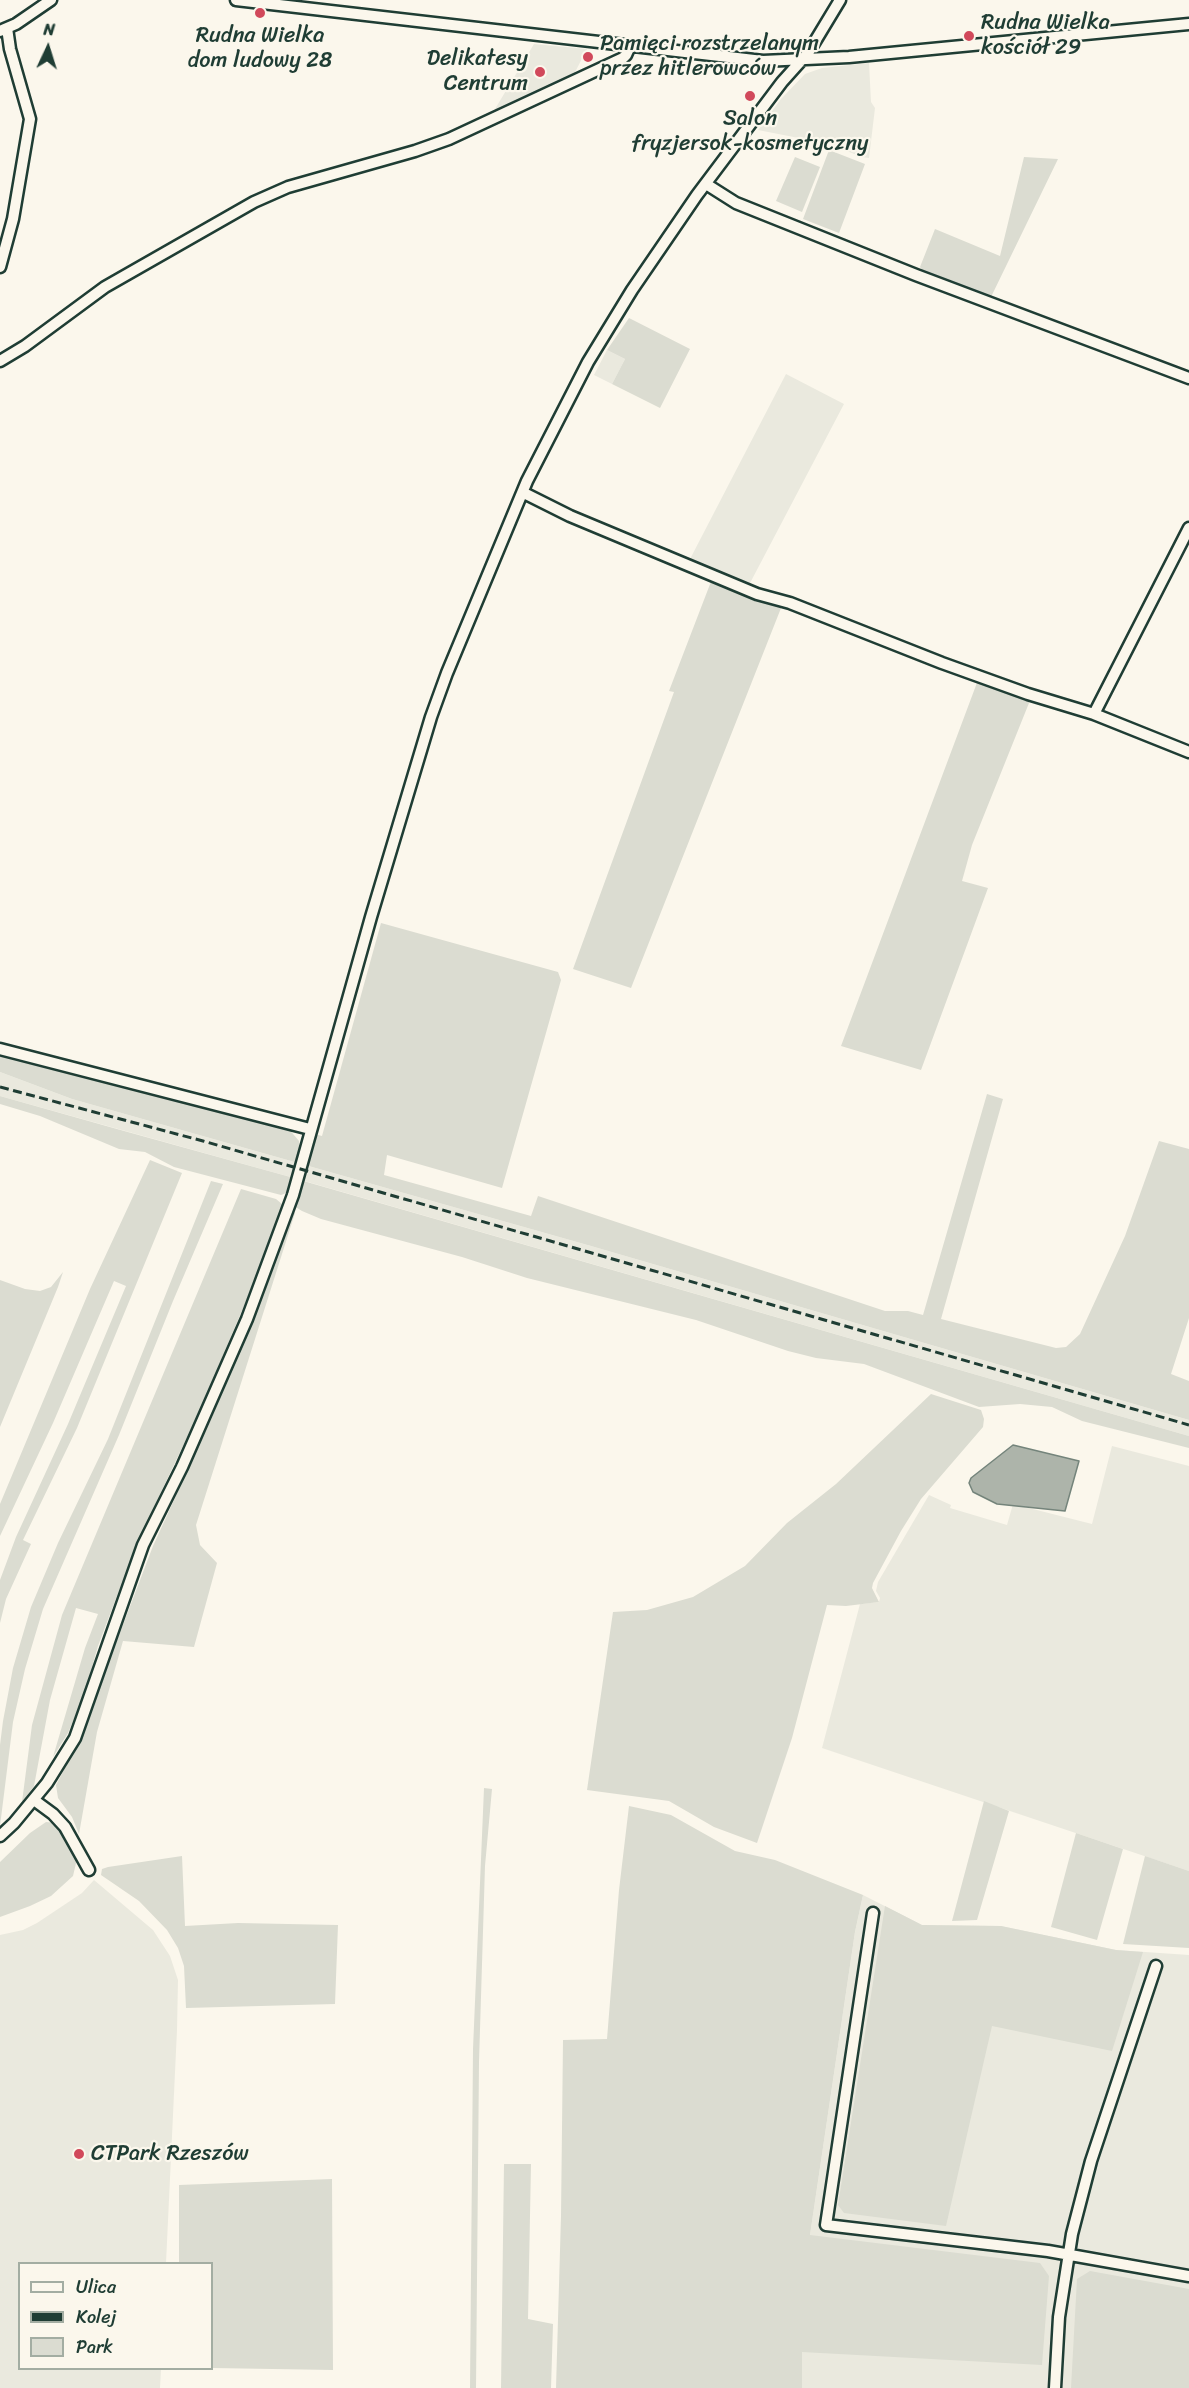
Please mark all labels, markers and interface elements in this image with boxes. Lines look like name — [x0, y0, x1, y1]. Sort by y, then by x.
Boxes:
marker: Rudna Wielka dom ludowy 28 — [253, 6, 267, 20]
place label: Rudna Wielka kościół 29 — [981, 10, 1110, 62]
text: N — [43, 15, 56, 44]
north arrow — [18, 18, 78, 78]
place label: Rudna Wielka dom ludowy 28 — [188, 23, 332, 74]
marker: Rudna Wielka kościół 29 — [962, 29, 976, 43]
place label: Pamięci rozstrzelanym przez hitlerowców — [600, 31, 819, 82]
place label: Delikatesy Centrum — [427, 46, 528, 98]
marker: Pamięci rozstrzelanym przez hitlerowców — [581, 50, 595, 64]
marker: Delikatesy Centrum — [533, 65, 547, 79]
marker: Salon fryzjersok-kosmetyczny — [743, 89, 757, 103]
place label: Salon fryzjersok-kosmetyczny — [631, 106, 869, 158]
place label: CTPark Rzeszów — [91, 2141, 249, 2167]
marker: CTPark Rzeszów — [72, 2147, 86, 2161]
legend — [18, 2262, 213, 2370]
text: Ulica — [76, 2271, 116, 2303]
text: Kolej — [76, 2301, 116, 2333]
text: Park — [76, 2331, 113, 2363]

